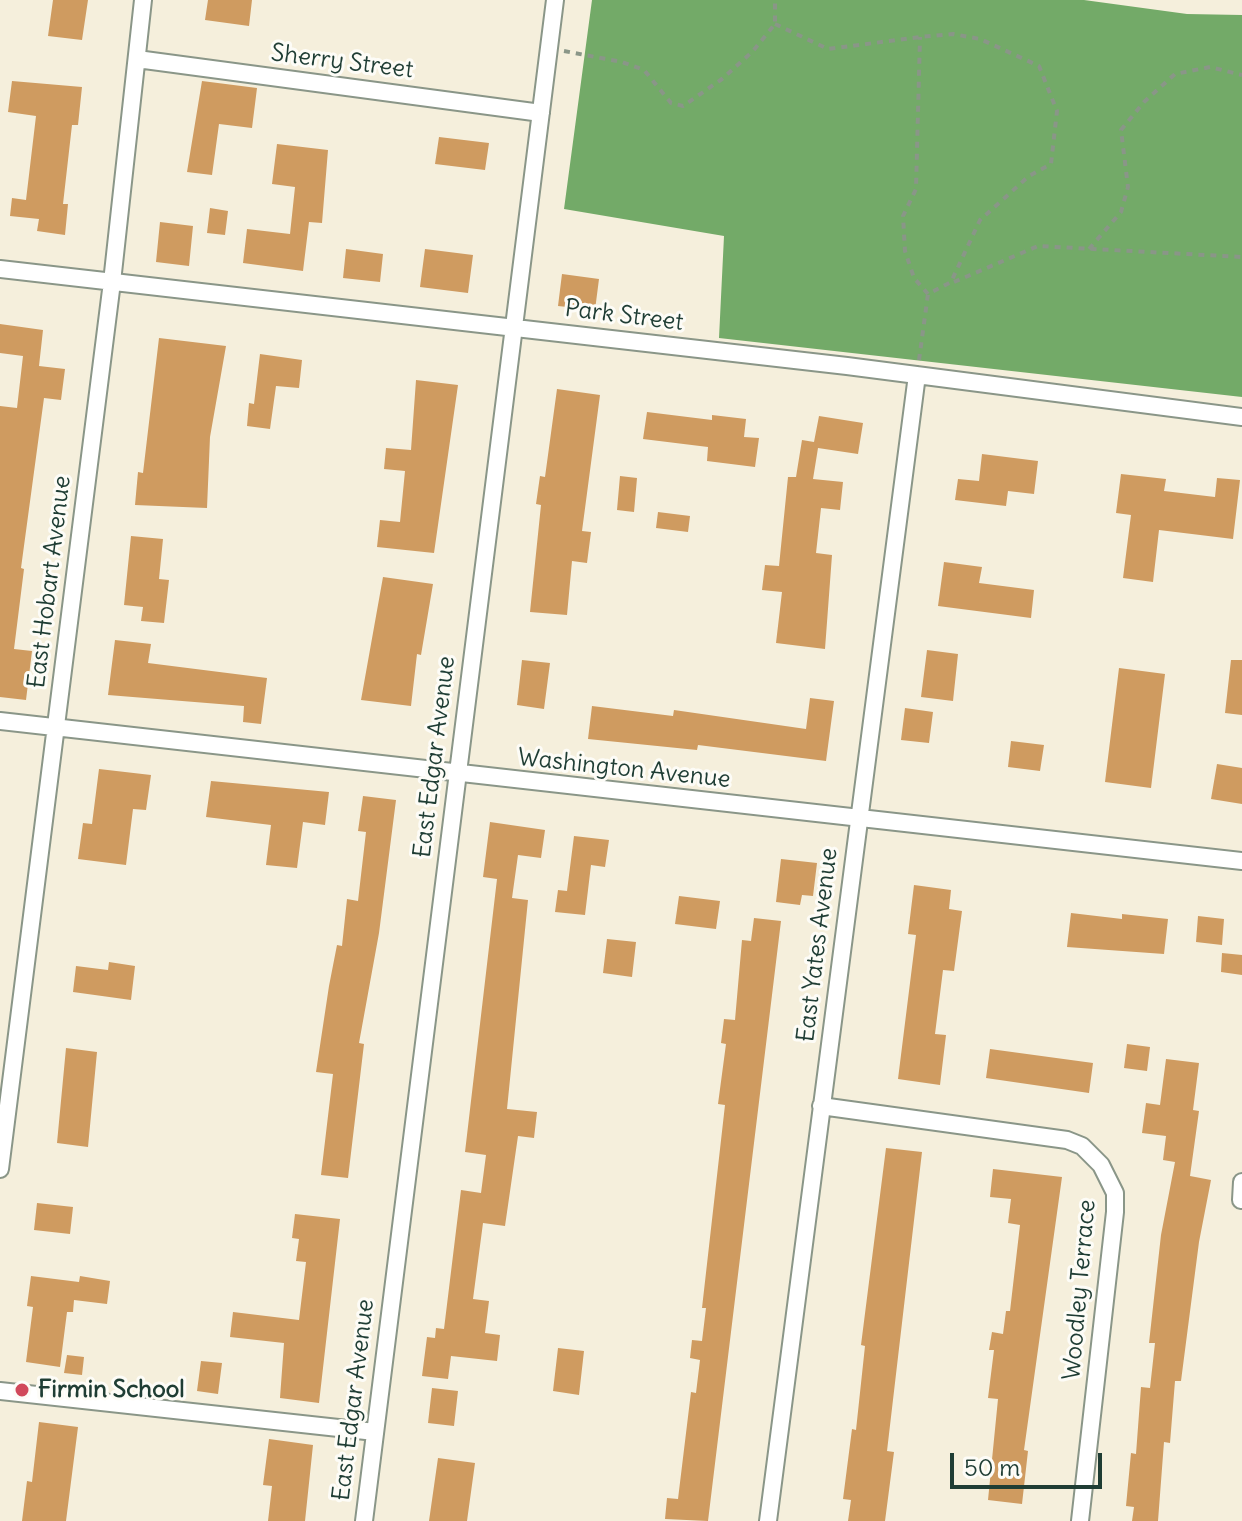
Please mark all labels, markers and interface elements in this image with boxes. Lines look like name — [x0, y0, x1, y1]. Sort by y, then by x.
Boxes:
street label: Sherry Street — [269, 39, 415, 85]
street label: Park Street — [563, 294, 685, 338]
street label: East Hobart Avenue — [23, 474, 77, 690]
street label: East Edgar Avenue — [408, 654, 462, 860]
street label: Washington Avenue — [516, 744, 732, 794]
street label: East Yates Avenue — [792, 846, 844, 1044]
street label: Woodley Terrace — [1058, 1199, 1102, 1381]
street label: East Edgar Avenue — [327, 1297, 381, 1503]
place label: Firmin School — [38, 1376, 185, 1404]
marker: Firmin School — [13, 1381, 31, 1399]
scale bar — [954, 1437, 1106, 1487]
text: 50 m — [964, 1452, 1020, 1482]

